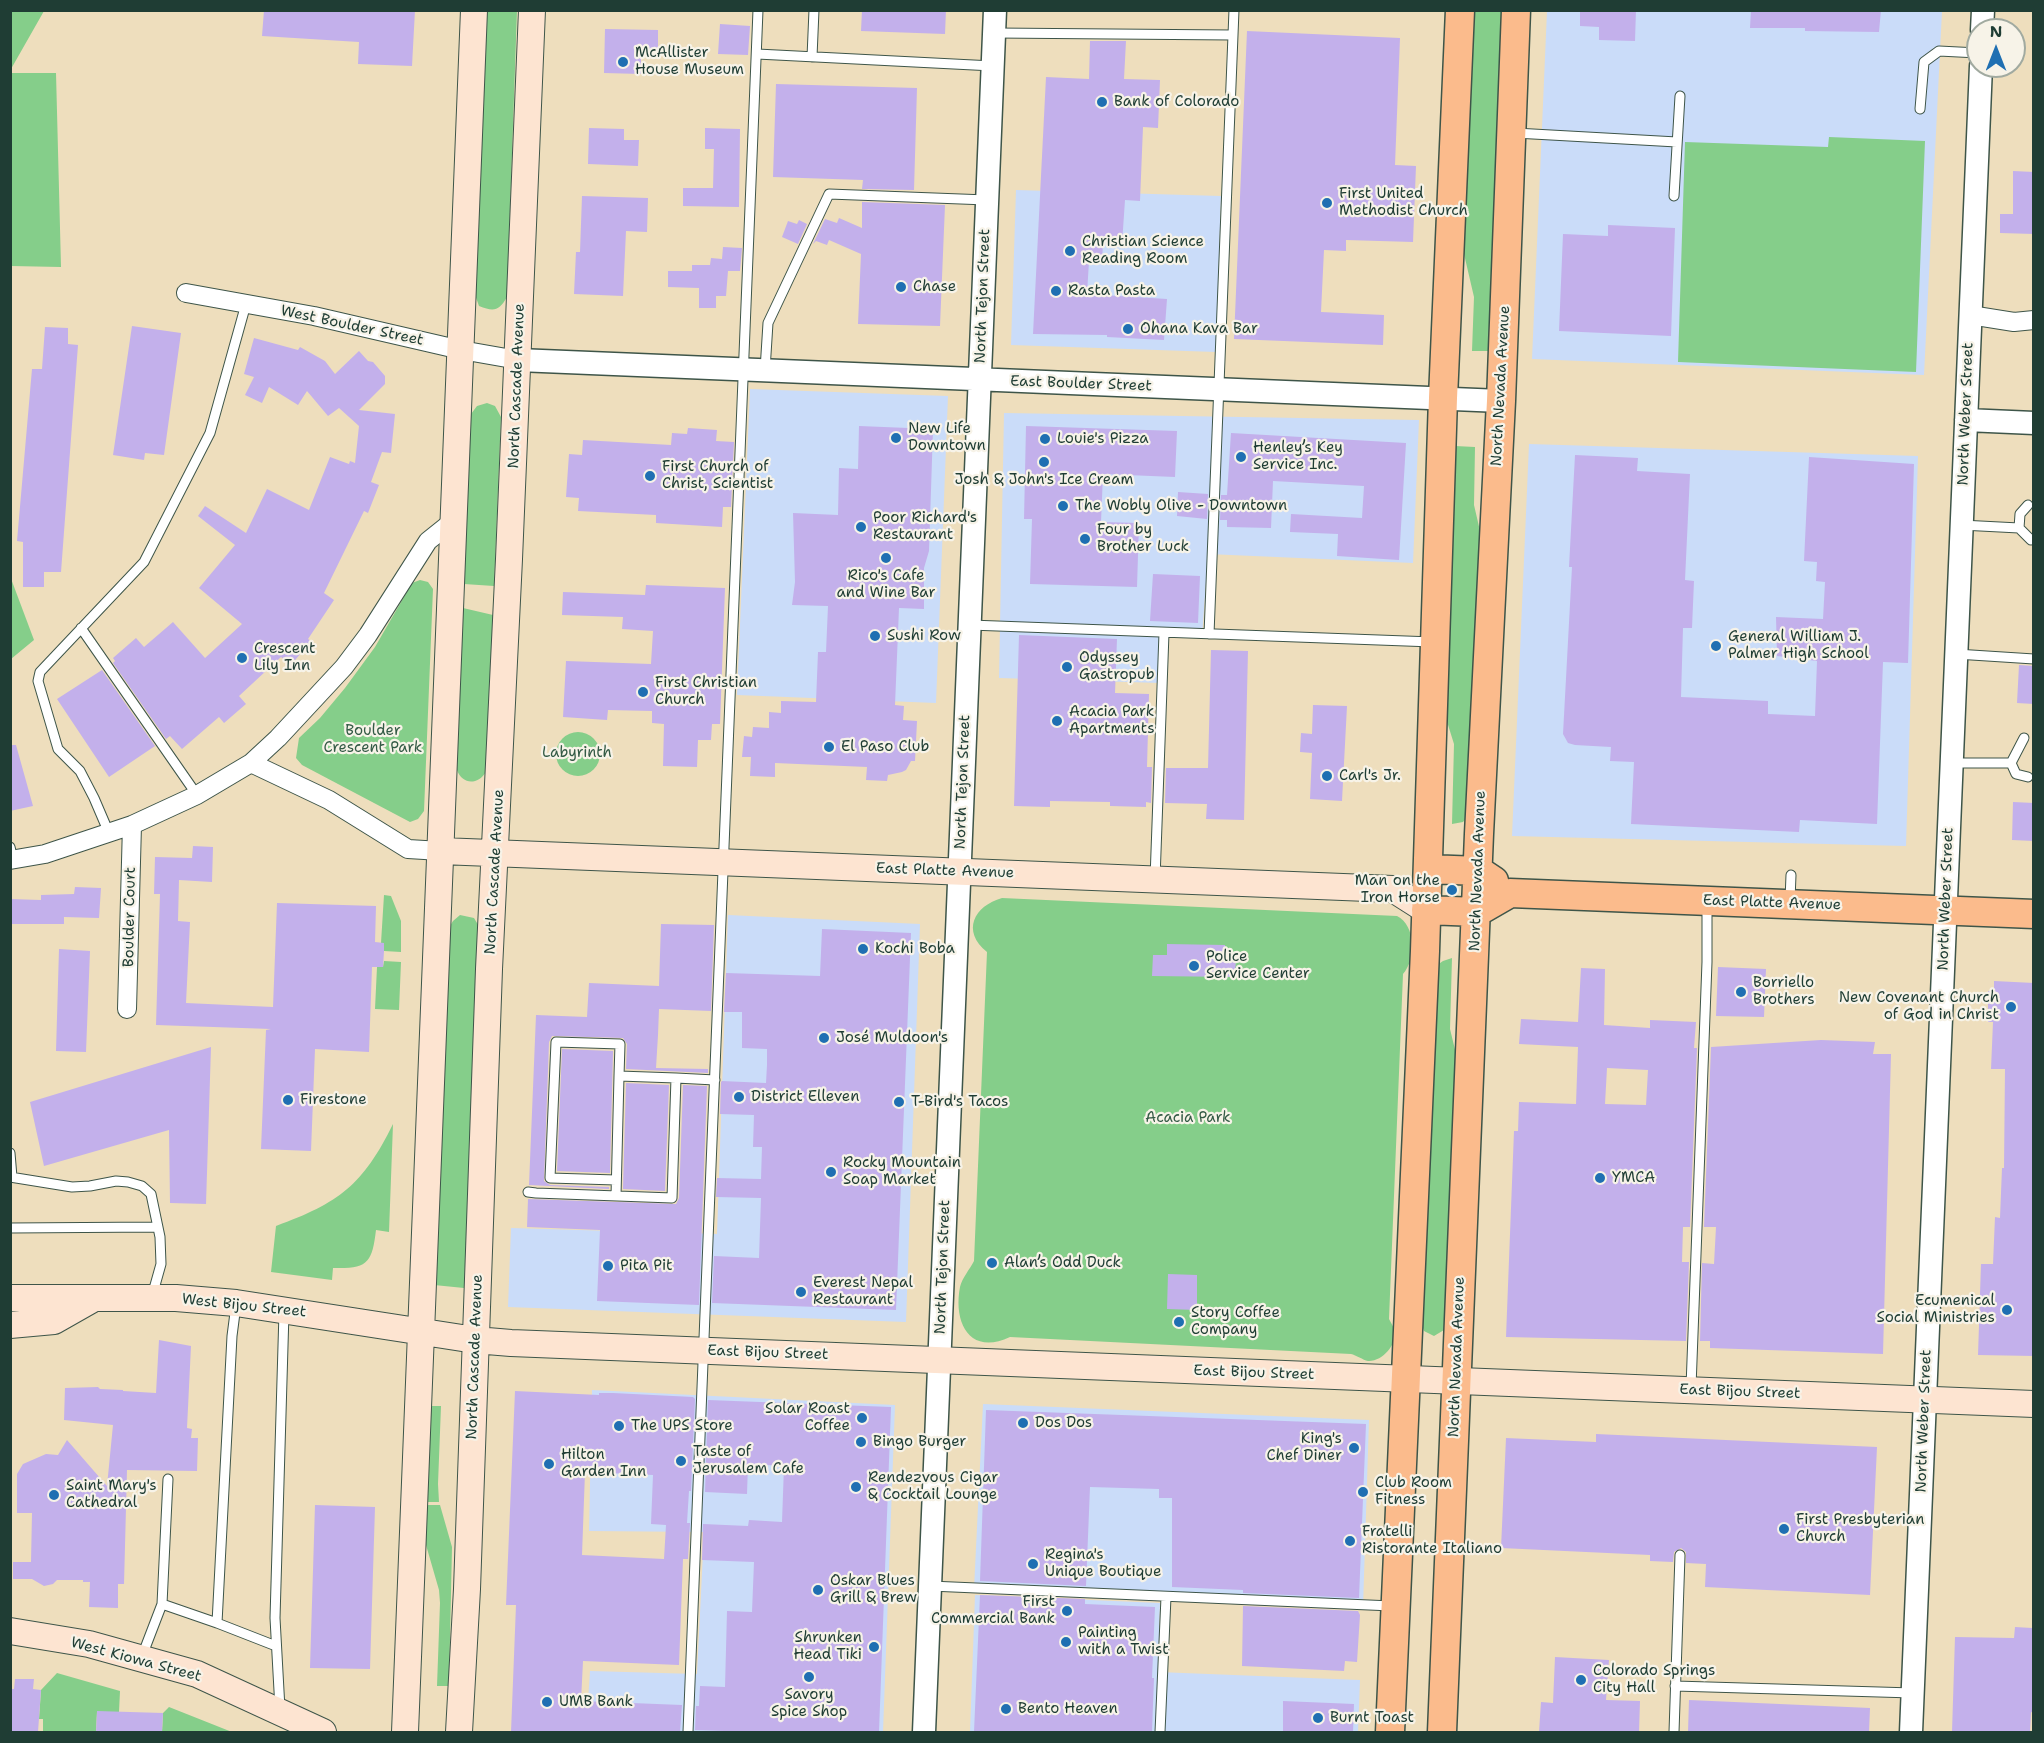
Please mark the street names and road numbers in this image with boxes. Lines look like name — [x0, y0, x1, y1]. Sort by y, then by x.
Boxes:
street label: North Tejon Street — [972, 228, 994, 364]
street label: West Boulder Street — [279, 302, 425, 350]
street label: North Cascade Avenue — [505, 303, 529, 469]
street label: North Nevada Avenue — [1488, 305, 1514, 467]
street label: North Weber Street — [1955, 342, 1977, 486]
street label: East Boulder Street — [1010, 373, 1152, 395]
street label: North Tejon Street — [952, 714, 974, 850]
street label: North Cascade Avenue — [482, 789, 508, 955]
street label: North Nevada Avenue — [1466, 790, 1490, 952]
street label: North Weber Street — [1935, 827, 1957, 971]
street label: East Platte Avenue — [876, 860, 1014, 882]
street label: Boulder Court — [120, 867, 140, 967]
street label: East Platte Avenue — [1703, 892, 1841, 914]
street label: North Tejon Street — [932, 1199, 954, 1335]
street label: North Cascade Avenue — [463, 1274, 487, 1440]
street label: North Nevada Avenue — [1445, 1276, 1469, 1438]
street label: West Bijou Street — [181, 1291, 307, 1321]
street label: East Bijou Street — [707, 1342, 829, 1364]
street label: North Weber Street — [1913, 1349, 1935, 1493]
street label: East Bijou Street — [1193, 1362, 1315, 1384]
street label: East Bijou Street — [1679, 1381, 1801, 1403]
street label: West Kiowa Street — [69, 1634, 203, 1686]

